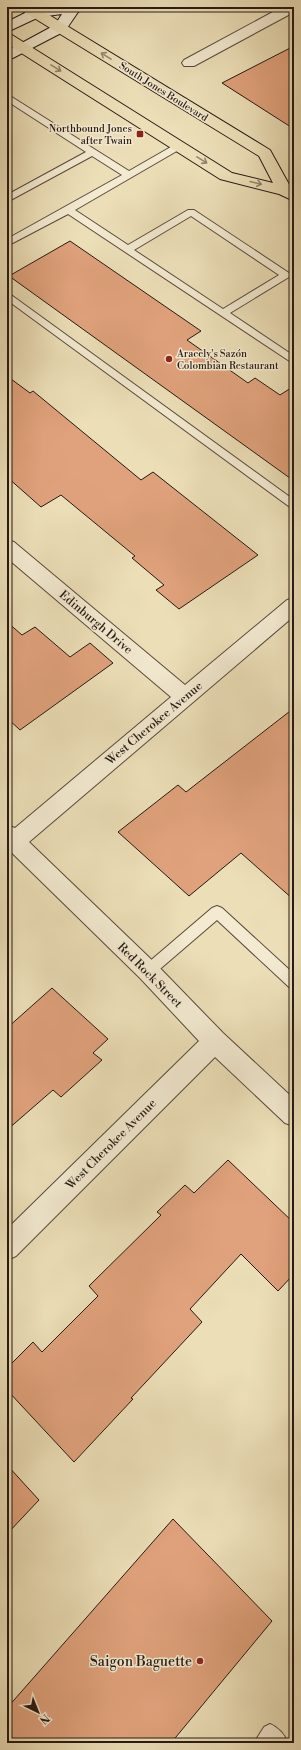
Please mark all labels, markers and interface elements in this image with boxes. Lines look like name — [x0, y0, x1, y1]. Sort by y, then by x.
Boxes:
one-way arrow — [101, 52, 112, 60]
street label: South Jones Boulevard — [117, 60, 210, 124]
one-way arrow — [50, 65, 62, 73]
place label: Northbound Jones after Twain — [49, 123, 132, 147]
marker: Northbound Jones after Twain — [135, 129, 145, 139]
one-way arrow — [196, 156, 207, 165]
one-way arrow — [249, 180, 262, 188]
place label: Aracely's Sazón Colombian Restaurant — [176, 348, 279, 372]
marker: Aracely's Sazón Colombian Restaurant — [164, 354, 174, 364]
street label: Edinburgh Drive — [56, 587, 136, 658]
street label: West Cherokee Avenue — [102, 678, 206, 769]
street label: Red Rock Street — [114, 940, 186, 1012]
street label: West Cherokee Avenue — [62, 1096, 160, 1193]
place label: Saigon Baguette — [90, 1653, 192, 1671]
marker: Saigon Baguette — [195, 1656, 205, 1666]
north arrow — [18, 1692, 58, 1732]
text: N — [36, 1710, 52, 1727]

